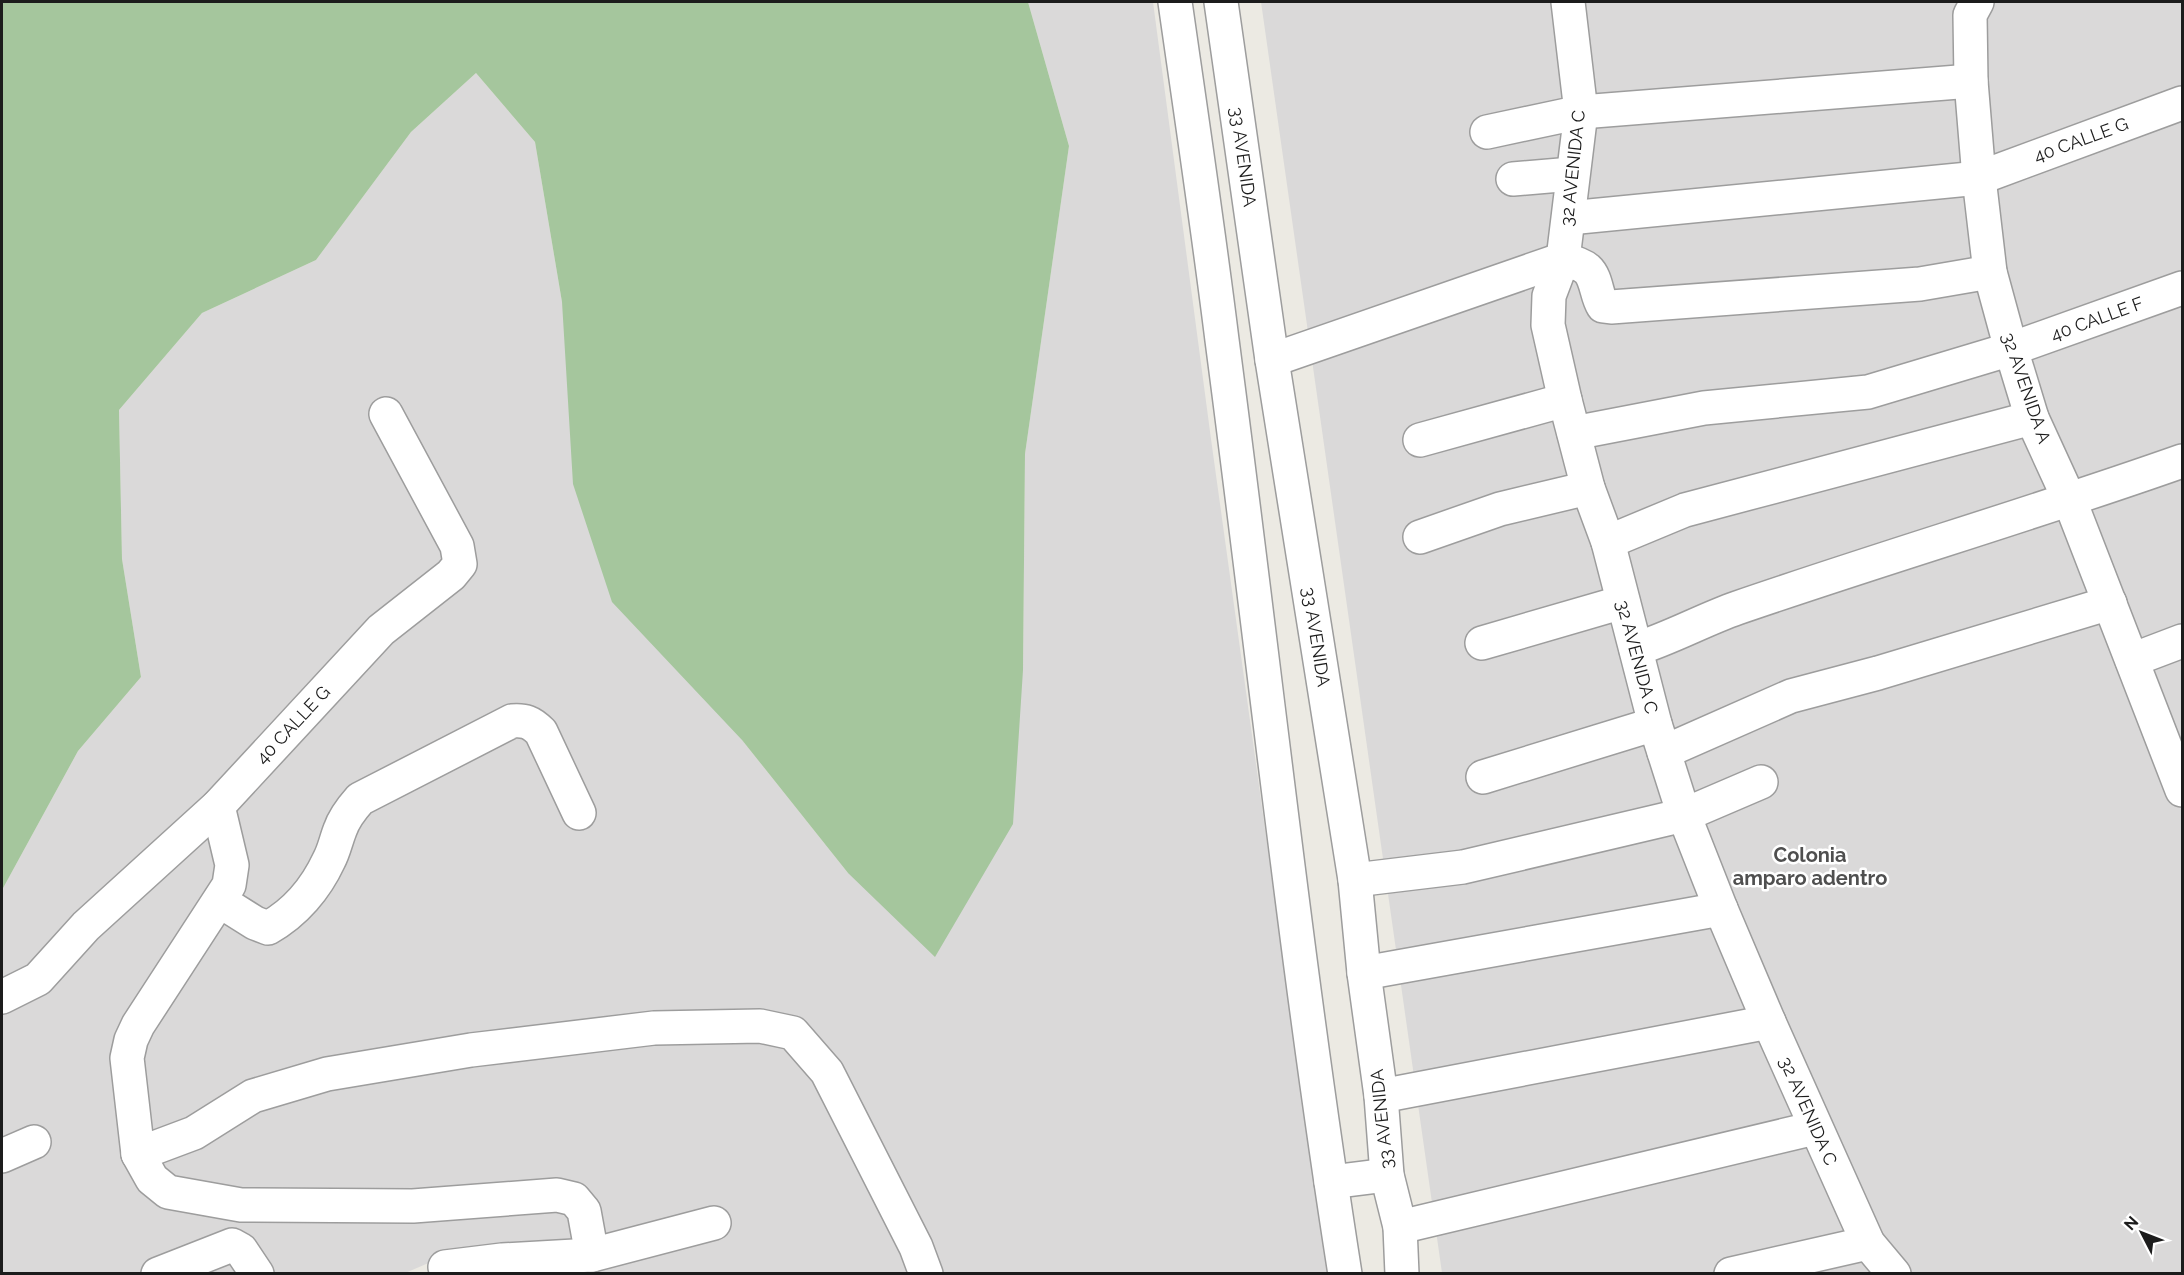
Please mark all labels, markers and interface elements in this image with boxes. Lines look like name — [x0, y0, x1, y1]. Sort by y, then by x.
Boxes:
street label: 33 AVENIDA — [1226, 106, 1261, 208]
street label: 32 AVENIDA C — [1556, 109, 1589, 227]
street label: 40 CALLE G — [2031, 113, 2131, 166]
street label: 40 CALLE F — [2048, 292, 2146, 345]
street label: 32 AVENIDA A — [1998, 330, 2055, 446]
street label: 33 AVENIDA — [1298, 586, 1335, 688]
street label: 32 AVENIDA C — [1612, 598, 1663, 716]
street label: 40 CALLE G — [251, 681, 334, 768]
district label: Colonia amparo adentro — [1733, 843, 1887, 890]
street label: 32 AVENIDA C — [1775, 1053, 1842, 1168]
street label: 33 AVENIDA — [1366, 1068, 1397, 1170]
north arrow — [2112, 1203, 2172, 1263]
text: N — [2120, 1212, 2142, 1234]

